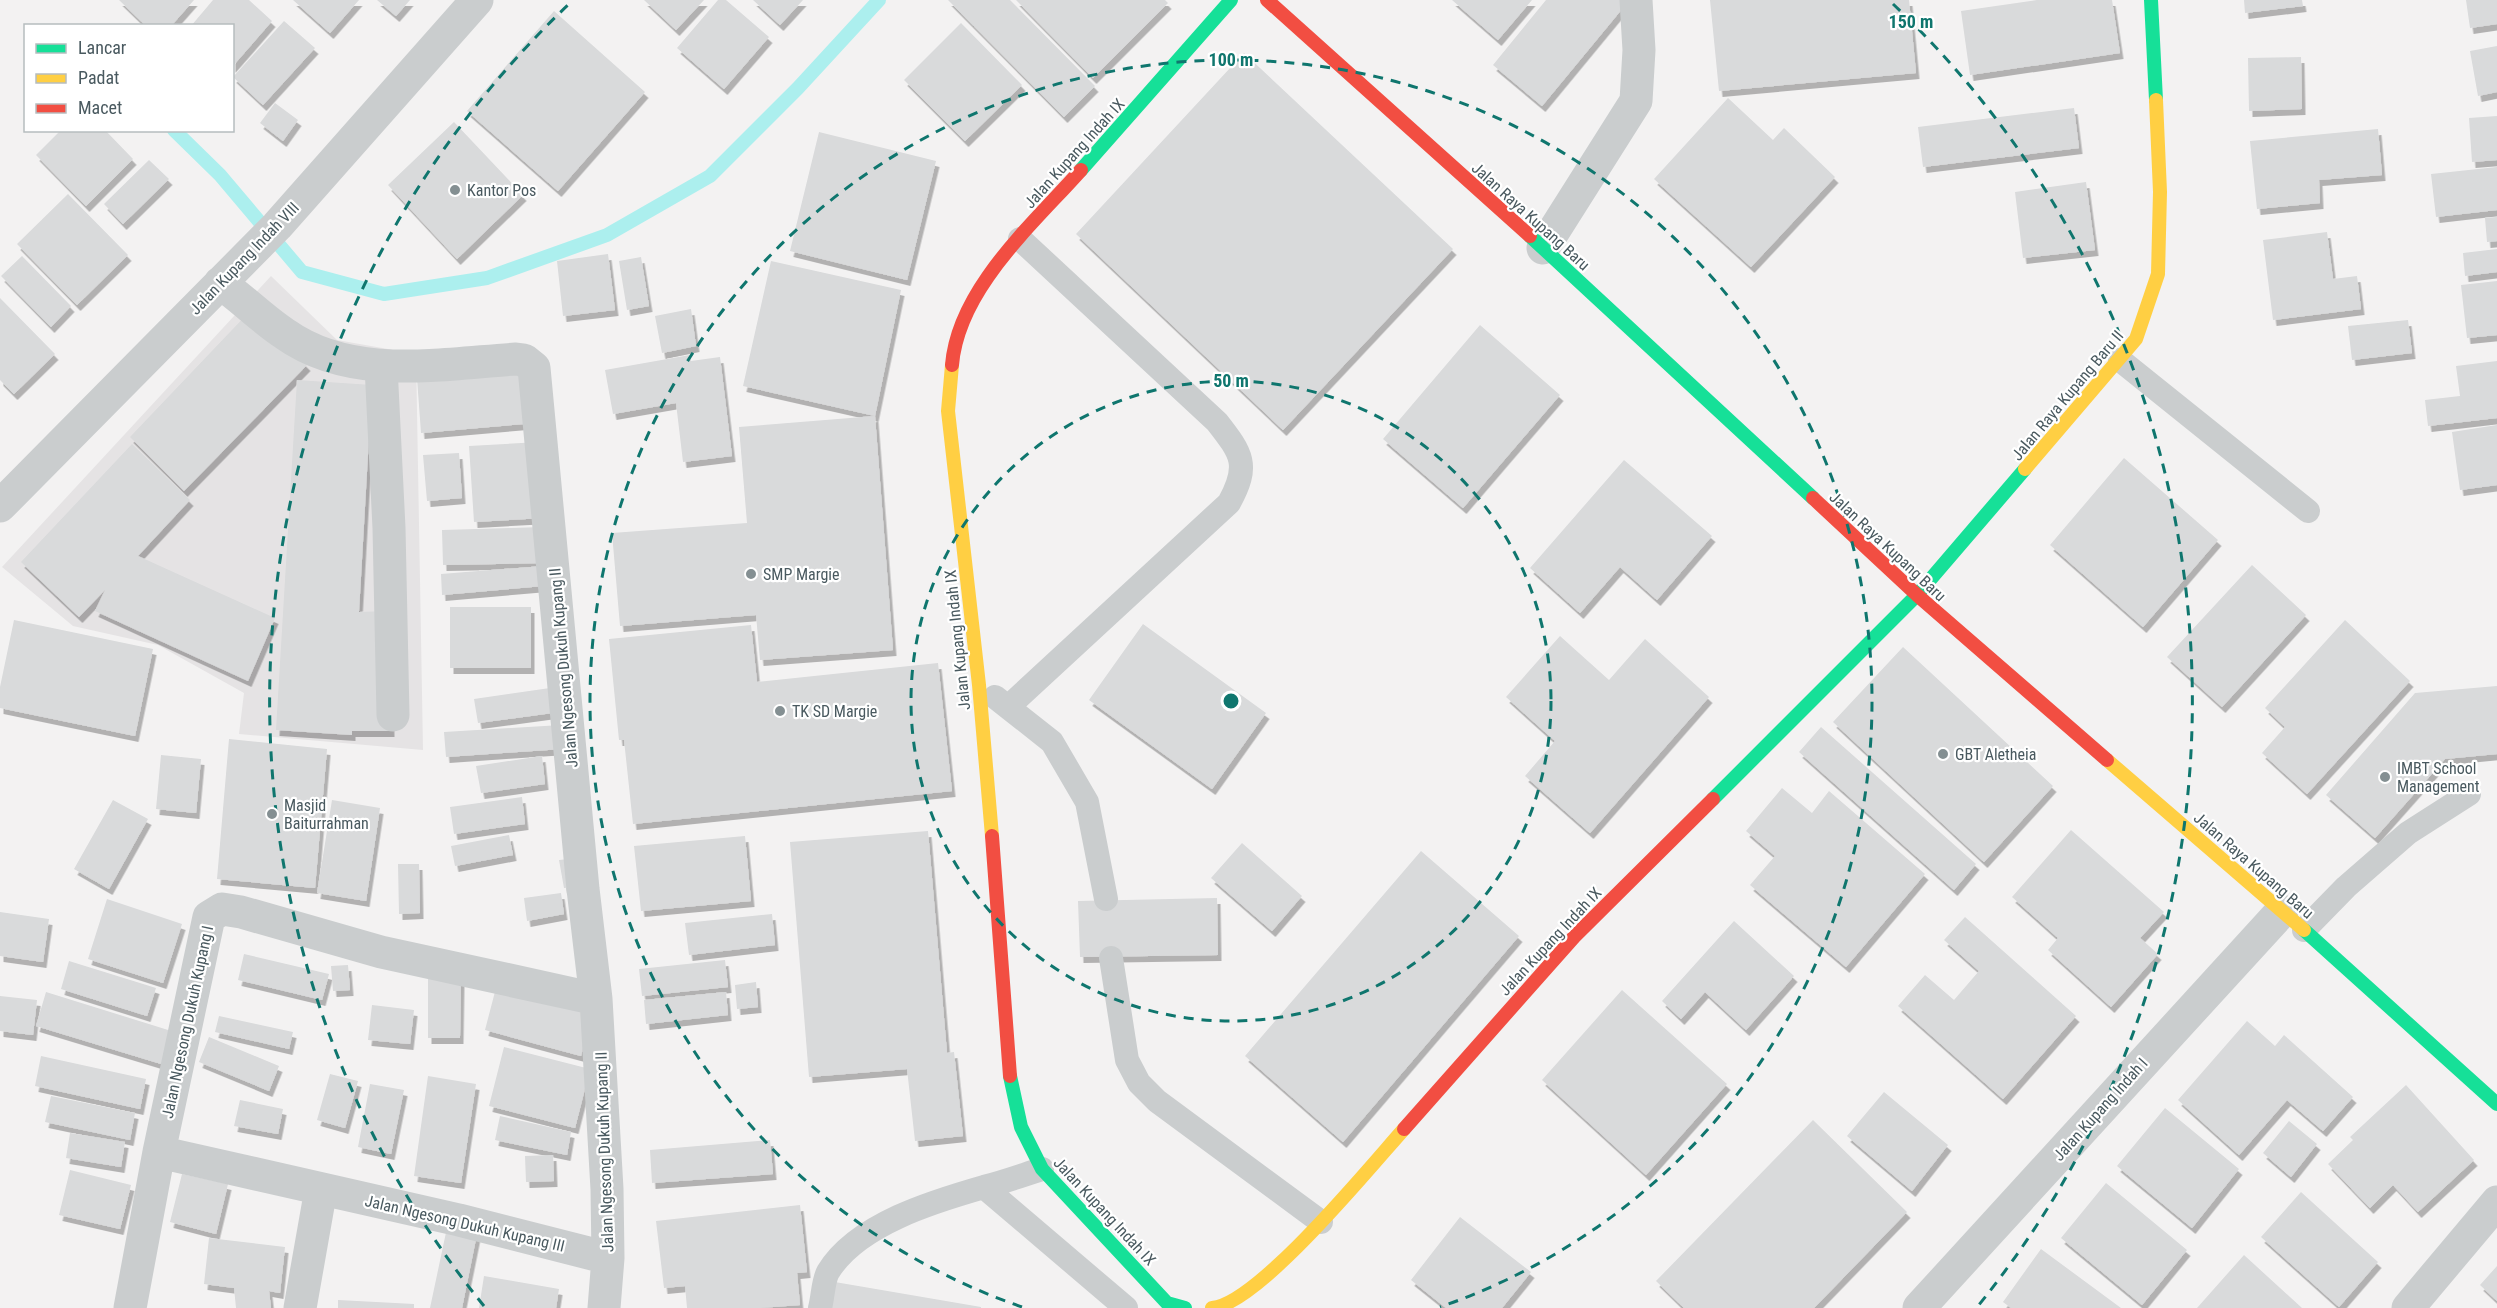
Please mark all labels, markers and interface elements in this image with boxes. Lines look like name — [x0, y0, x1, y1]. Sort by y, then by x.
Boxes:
text: 150 m — [1889, 11, 1933, 32]
legend — [24, 24, 234, 132]
text: Lancar — [78, 37, 127, 58]
text: 100 m — [1209, 49, 1253, 70]
text: Padat — [78, 67, 119, 88]
street label: Jalan Kupang Indah IX — [1020, 94, 1129, 212]
text: Macet — [78, 97, 122, 118]
street label: Jalan Raya Kupang Baru — [1468, 158, 1594, 274]
place label: Kantor Pos — [467, 181, 536, 200]
marker: Kantor Pos — [448, 183, 462, 197]
street label: Jalan Kupang Indah VIII — [186, 198, 303, 319]
street label: Jalan Raya Kupang Baru II — [2007, 326, 2127, 464]
text: 50 m — [1213, 370, 1249, 391]
street label: Jalan Raya Kupang Baru — [1826, 488, 1950, 605]
place label: SMP Margie — [763, 565, 839, 584]
street label: Jalan Ngesong Dukuh Kupang II — [545, 567, 582, 769]
marker: SMP Margie — [744, 567, 758, 581]
street label: Jalan Kupang Indah IX — [941, 569, 974, 711]
centre of rings — [1221, 691, 1241, 711]
place label: TK SD Margie — [792, 702, 877, 721]
marker: TK SD Margie — [773, 704, 787, 718]
place label: GBT Aletheia — [1955, 745, 2036, 764]
marker: GBT Aletheia — [1936, 747, 1950, 761]
place label: IMBT School Management — [2397, 759, 2480, 796]
marker: IMBT School Management — [2378, 770, 2392, 784]
place label: Masjid Baiturrahman — [284, 796, 369, 833]
marker: Masjid Baiturrahman — [265, 807, 279, 821]
street label: Jalan Raya Kupang Baru — [2190, 808, 2317, 922]
street label: Jalan Kupang Indah IX — [1495, 883, 1606, 999]
street label: Jalan Ngesong Dukuh Kupang I — [158, 924, 217, 1120]
street label: Jalan Ngesong Dukuh Kupang II — [592, 1051, 617, 1252]
street label: Jalan Kupang Indah I — [2049, 1054, 2152, 1165]
street label: Jalan Kupang Indah IX — [1050, 1153, 1160, 1270]
street label: Jalan Ngesong Dukuh Kupang III — [363, 1191, 567, 1256]

